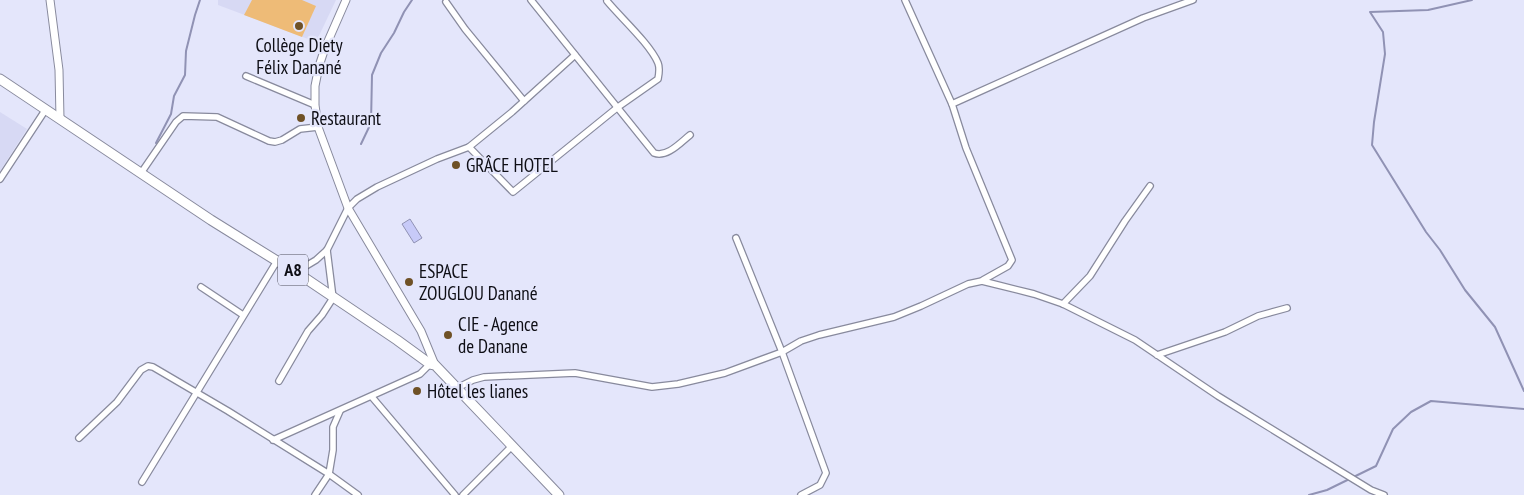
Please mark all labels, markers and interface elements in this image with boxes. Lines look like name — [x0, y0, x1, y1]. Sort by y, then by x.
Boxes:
marker: Collège Diety Félix Danané — [293, 20, 305, 32]
place label: Collège Diety Félix Danané — [255, 33, 343, 79]
place label: Restaurant — [311, 106, 382, 130]
marker: Restaurant — [295, 112, 307, 124]
place label: GRÂCE HOTEL — [466, 153, 558, 177]
marker: GRÂCE HOTEL — [450, 159, 462, 171]
road number: A8 — [278, 254, 308, 286]
place label: ESPACE ZOUGLOU Danané — [419, 259, 538, 305]
marker: ESPACE ZOUGLOU Danané — [403, 276, 415, 288]
place label: CIE - Agence de Danane — [458, 312, 539, 358]
marker: CIE - Agence de Danane — [442, 329, 454, 341]
place label: Hôtel les lianes — [427, 379, 528, 403]
marker: Hôtel les lianes — [411, 385, 423, 397]

